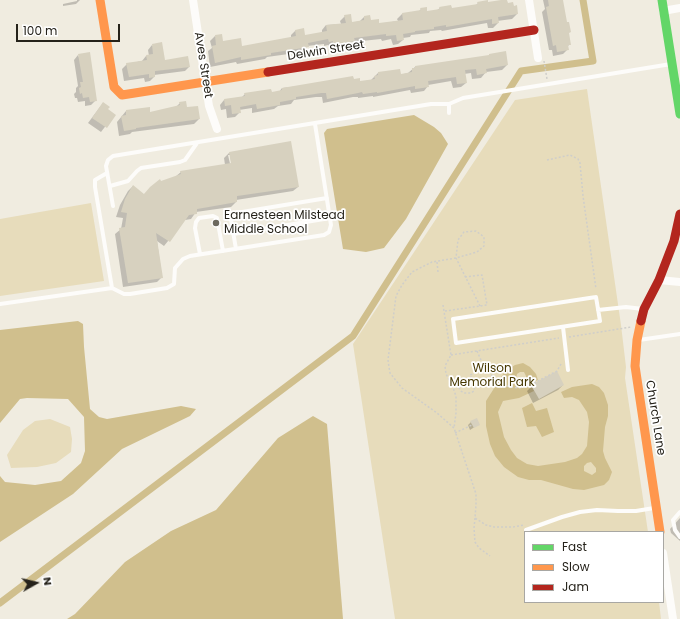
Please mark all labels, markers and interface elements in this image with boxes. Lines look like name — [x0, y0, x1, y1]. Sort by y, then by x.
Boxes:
scale bar — [18, 16, 122, 42]
text: 100 m — [23, 22, 57, 39]
street label: Aves Street — [191, 31, 215, 99]
street label: Delwin Street — [287, 38, 365, 64]
place label: Earnesteen Milstead Middle School — [224, 209, 345, 237]
marker: Earnesteen Milstead Middle School — [211, 218, 221, 228]
park label: Wilson Memorial Park — [449, 362, 535, 390]
street label: Church Lane — [642, 379, 668, 457]
legend — [524, 531, 664, 603]
text: Fast — [562, 538, 587, 555]
text: Slow — [562, 558, 590, 575]
north arrow — [16, 563, 56, 603]
text: N — [39, 576, 56, 587]
text: Jam — [562, 578, 589, 595]

